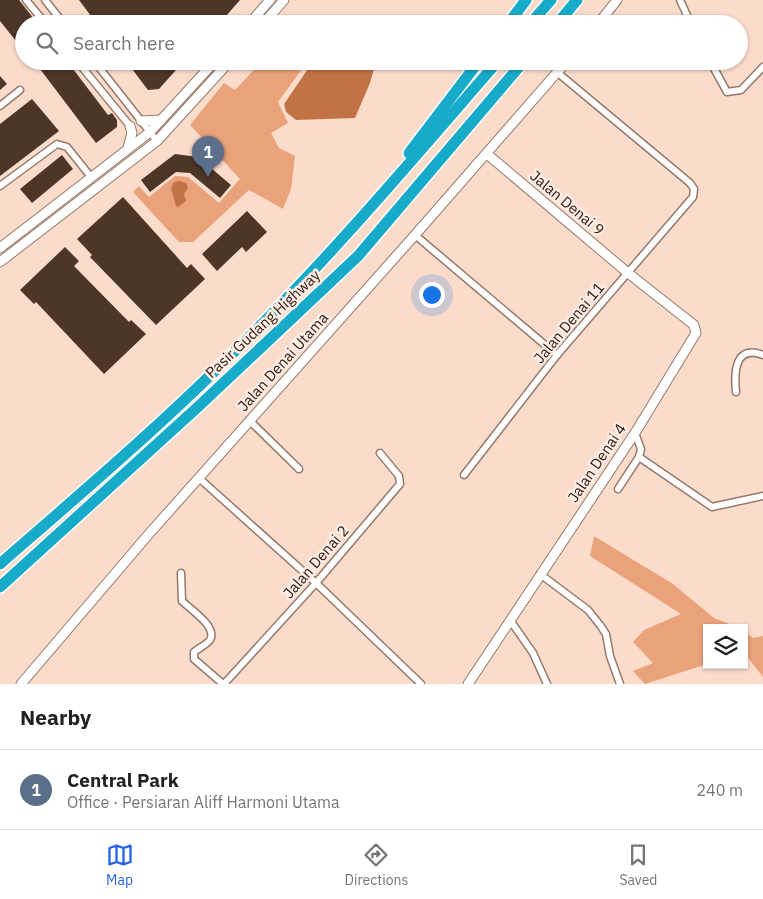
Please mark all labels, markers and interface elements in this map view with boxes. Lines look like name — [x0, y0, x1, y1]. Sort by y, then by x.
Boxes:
search box — [15, 15, 748, 70]
icon: search — [33, 29, 61, 57]
text: Search here — [73, 31, 175, 55]
pin: 1 — [192, 136, 224, 177]
street label: Jalan Denai 9 — [526, 166, 608, 239]
street label: Pasir Gudang Highway — [201, 265, 324, 382]
street label: Jalan Denai 11 — [529, 278, 608, 367]
your location — [419, 282, 445, 308]
street label: Jalan Denai Utama — [233, 308, 332, 415]
street label: Jalan Denai 4 — [563, 420, 630, 506]
street label: Jalan Denai 2 — [279, 521, 353, 602]
map controls — [703, 624, 748, 669]
button: layers — [703, 624, 748, 669]
text: Nearby — [20, 703, 91, 731]
text: Central Park — [67, 768, 179, 792]
text: 1 — [31, 780, 41, 800]
text: 240 m — [696, 780, 743, 800]
text: Office · Persiaran Aliff Harmoni Utama — [67, 792, 339, 812]
tab: Map — [106, 841, 134, 889]
tab: Directions — [345, 841, 408, 889]
tab: Saved — [619, 841, 657, 889]

